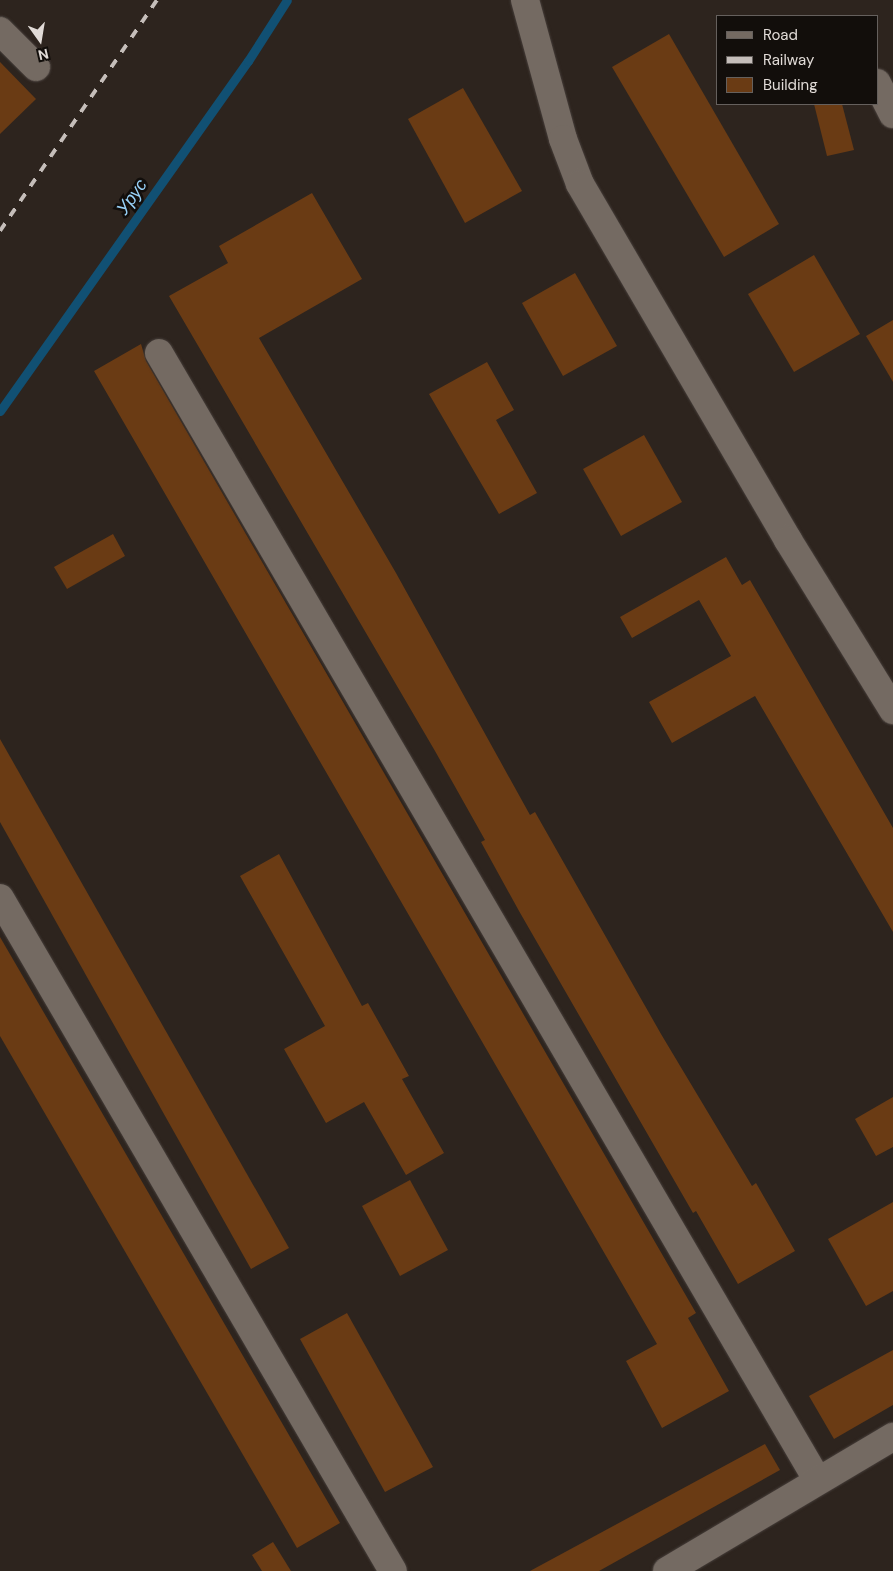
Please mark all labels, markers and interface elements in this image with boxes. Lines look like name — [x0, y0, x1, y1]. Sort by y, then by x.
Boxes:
north arrow — [15, 15, 65, 65]
legend — [716, 15, 878, 105]
text: Road — [763, 25, 798, 45]
text: N — [36, 45, 50, 65]
text: Railway — [763, 50, 814, 70]
text: Building — [763, 75, 818, 95]
water label: Урус — [112, 175, 152, 219]

